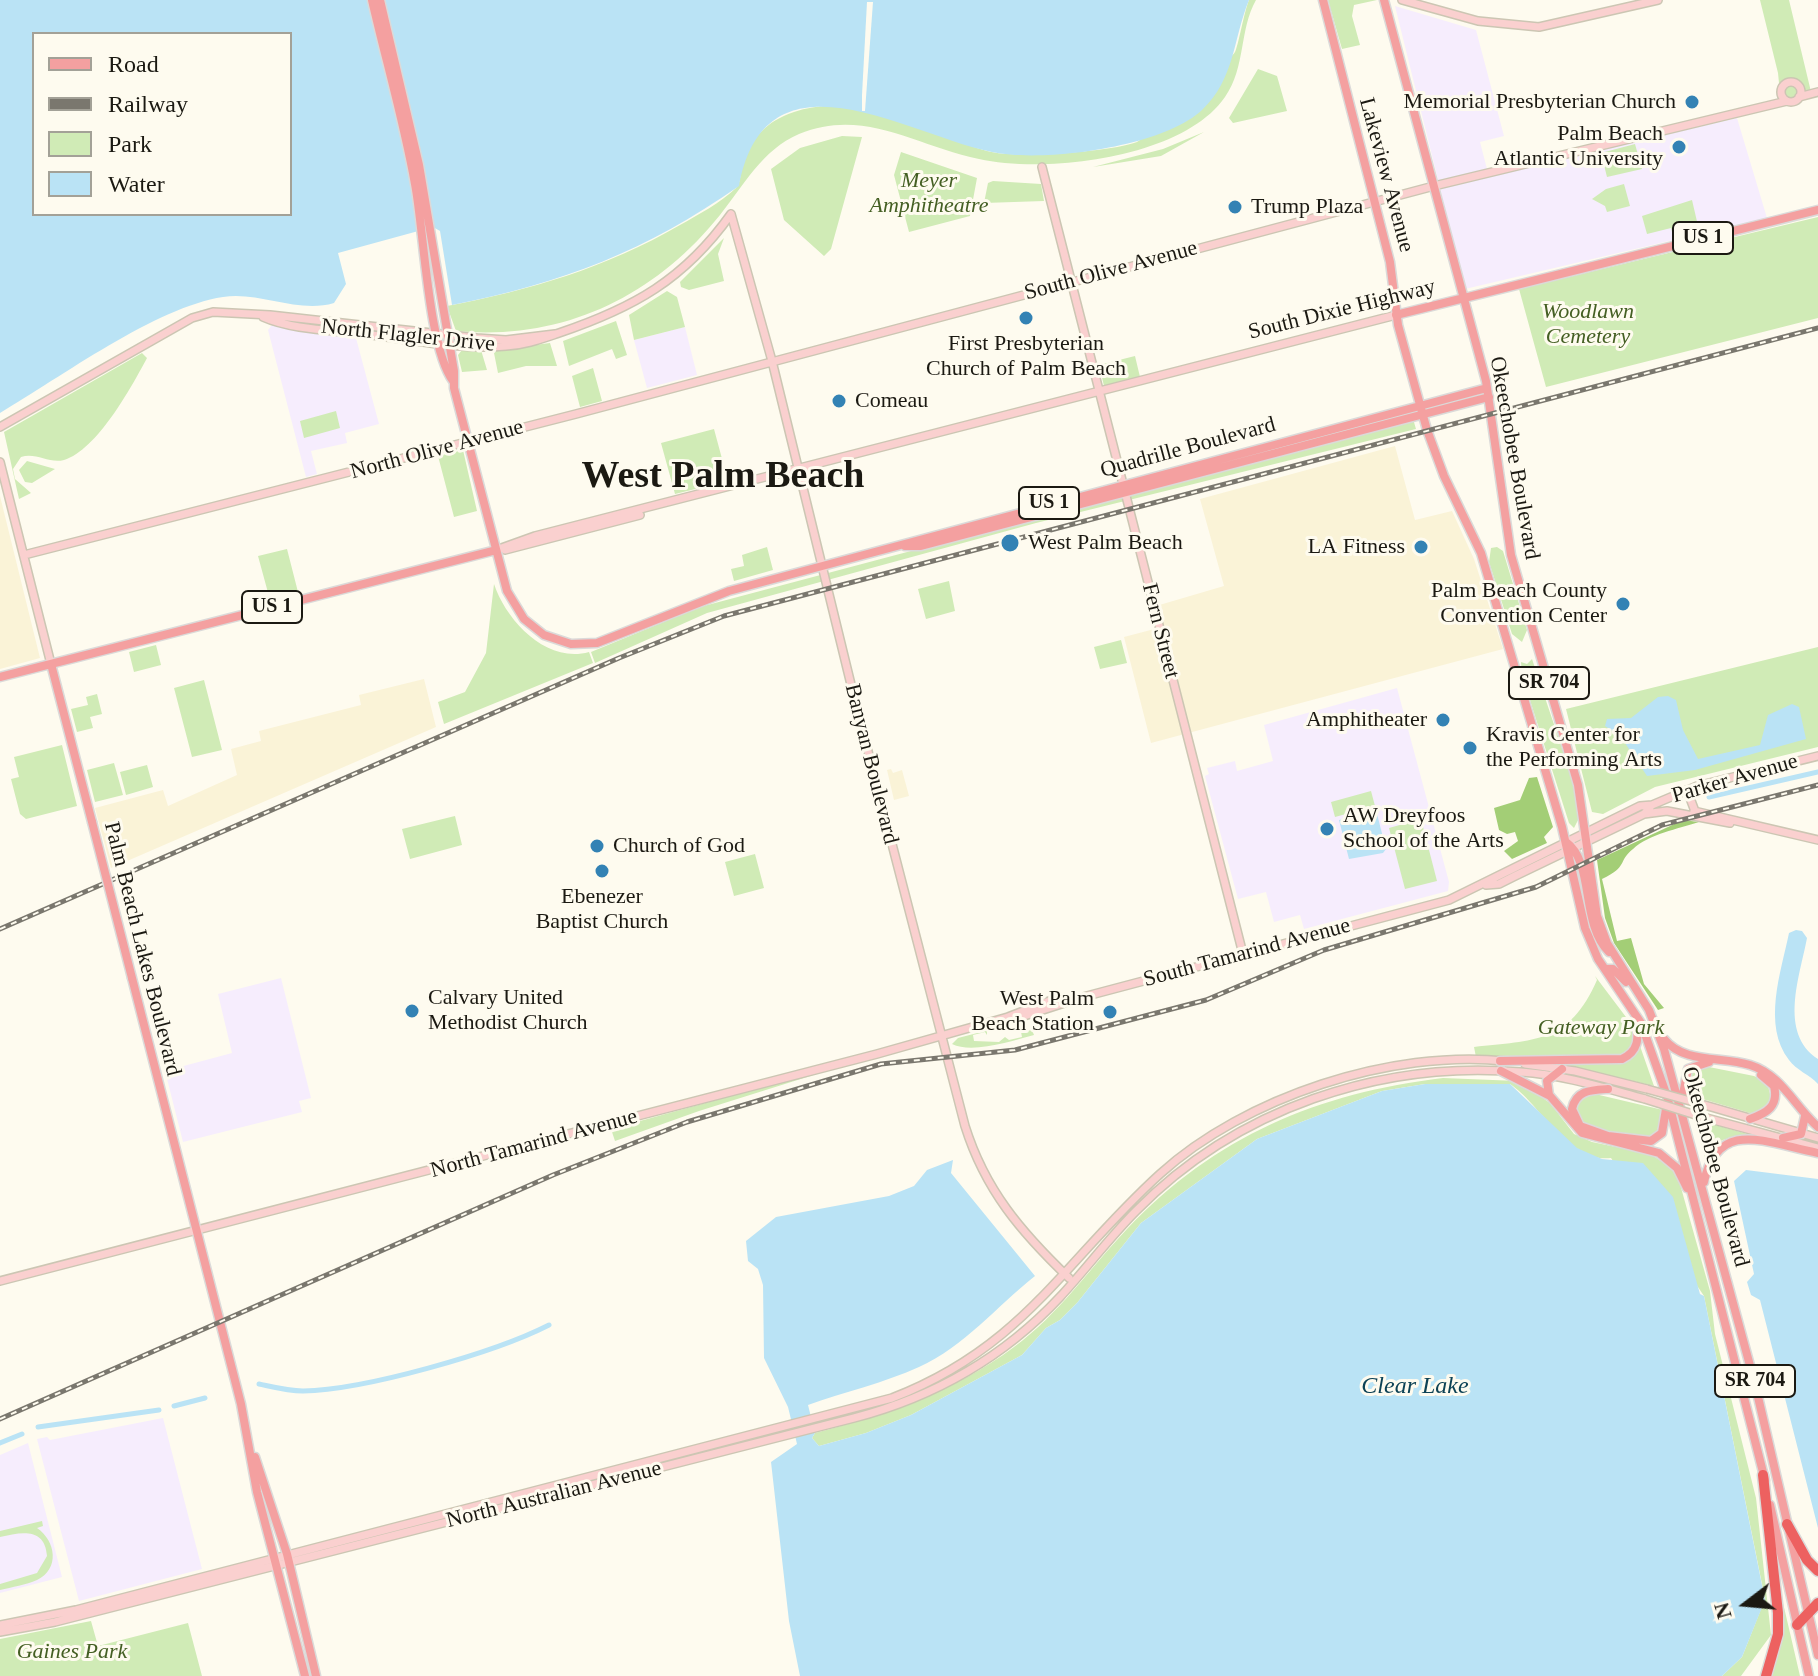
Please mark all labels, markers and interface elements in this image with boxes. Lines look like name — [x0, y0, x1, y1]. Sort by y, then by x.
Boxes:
legend — [32, 32, 292, 216]
text: Road — [108, 51, 159, 77]
place label: Memorial Presbyterian Church — [1404, 89, 1676, 115]
text: Railway — [108, 91, 188, 117]
marker: Memorial Presbyterian Church — [1683, 93, 1701, 111]
street label: Lakeview Avenue — [1353, 95, 1419, 255]
place label: Palm Beach Atlantic University — [1494, 121, 1663, 172]
text: Park — [108, 131, 152, 157]
marker: Palm Beach Atlantic University — [1670, 138, 1688, 156]
park label: Meyer Amphitheatre — [870, 168, 988, 220]
text: Water — [108, 171, 165, 197]
place label: Trump Plaza — [1251, 194, 1363, 220]
marker: Trump Plaza — [1226, 198, 1244, 216]
road number: US 1 — [1673, 222, 1733, 254]
street label: South Olive Avenue — [1022, 235, 1200, 307]
street label: South Dixie Highway — [1246, 274, 1438, 346]
park label: Woodlawn Cemetery — [1542, 299, 1634, 350]
marker: First Presbyterian Church of Palm Beach — [1017, 309, 1035, 327]
street label: North Flagler Drive — [320, 314, 496, 358]
place label: First Presbyterian Church of Palm Beach — [926, 331, 1126, 382]
street label: Okeechobee Boulevard — [1483, 354, 1545, 562]
place label: Comeau — [855, 388, 928, 414]
marker: Comeau — [830, 392, 848, 410]
street label: Quadrille Boulevard — [1098, 412, 1278, 484]
street label: North Olive Avenue — [348, 414, 526, 486]
district label: West Palm Beach — [582, 454, 864, 500]
road number: US 1 — [1019, 487, 1079, 519]
place label: West Palm Beach — [1028, 530, 1183, 556]
marker: West Palm Beach — [999, 532, 1021, 554]
place label: LA Fitness — [1308, 534, 1405, 560]
marker: LA Fitness — [1412, 538, 1430, 556]
place label: Palm Beach County Convention Center — [1431, 578, 1607, 630]
street label: Fern Street — [1135, 581, 1185, 681]
road number: US 1 — [242, 591, 302, 623]
marker: Palm Beach County Convention Center — [1614, 595, 1632, 613]
road number: SR 704 — [1509, 667, 1589, 699]
street label: Banyan Boulevard — [838, 681, 904, 847]
place label: Amphitheater — [1306, 707, 1427, 733]
marker: Amphitheater — [1434, 711, 1452, 729]
place label: Kravis Center for the Performing Arts — [1486, 722, 1662, 774]
marker: Kravis Center for the Performing Arts — [1461, 739, 1479, 757]
street label: Parker Avenue — [1669, 748, 1801, 810]
place label: AW Dreyfoos School of the Arts — [1343, 803, 1504, 854]
street label: Palm Beach Lakes Boulevard — [98, 819, 186, 1079]
marker: AW Dreyfoos School of the Arts — [1318, 820, 1336, 838]
place label: Church of God — [613, 833, 745, 859]
marker: Church of God — [588, 837, 606, 855]
marker: Ebenezer Baptist Church — [593, 862, 611, 880]
place label: Ebenezer Baptist Church — [536, 884, 668, 936]
street label: South Tamarind Avenue — [1141, 913, 1353, 993]
place label: Calvary United Methodist Church — [428, 985, 587, 1036]
place label: West Palm Beach Station — [971, 986, 1094, 1038]
marker: Calvary United Methodist Church — [403, 1002, 421, 1020]
marker: West Palm Beach Station — [1101, 1003, 1119, 1021]
park label: Gateway Park — [1538, 1015, 1664, 1041]
street label: Okeechobee Boulevard — [1676, 1064, 1754, 1270]
street label: North Tamarind Avenue — [428, 1104, 640, 1184]
road number: SR 704 — [1715, 1365, 1795, 1397]
water label: Clear Lake — [1361, 1373, 1469, 1401]
street label: North Australian Avenue — [444, 1455, 664, 1535]
north arrow — [1706, 1564, 1786, 1644]
text: N — [1708, 1600, 1737, 1622]
park label: Gaines Park — [17, 1639, 127, 1665]

